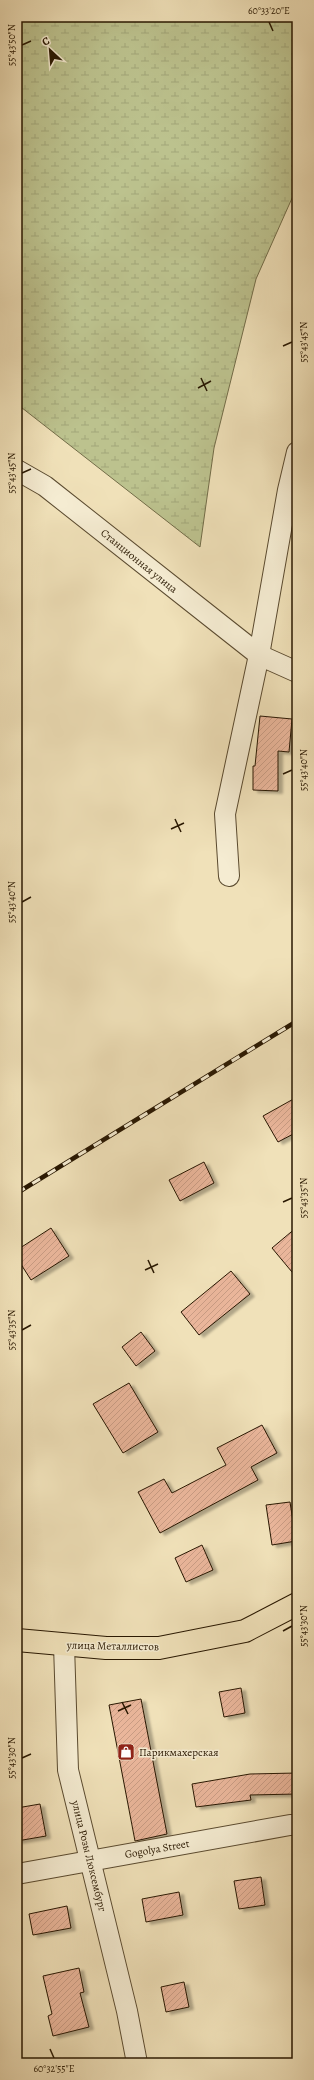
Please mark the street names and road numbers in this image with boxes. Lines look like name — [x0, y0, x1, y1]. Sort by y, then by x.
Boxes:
street label: Станционная улица — [97, 525, 181, 597]
street label: улица Металлистов — [66, 1638, 159, 1654]
street label: улица Розы Люксембург — [68, 1798, 110, 1914]
street label: Gogolya Street — [124, 1836, 191, 1862]

